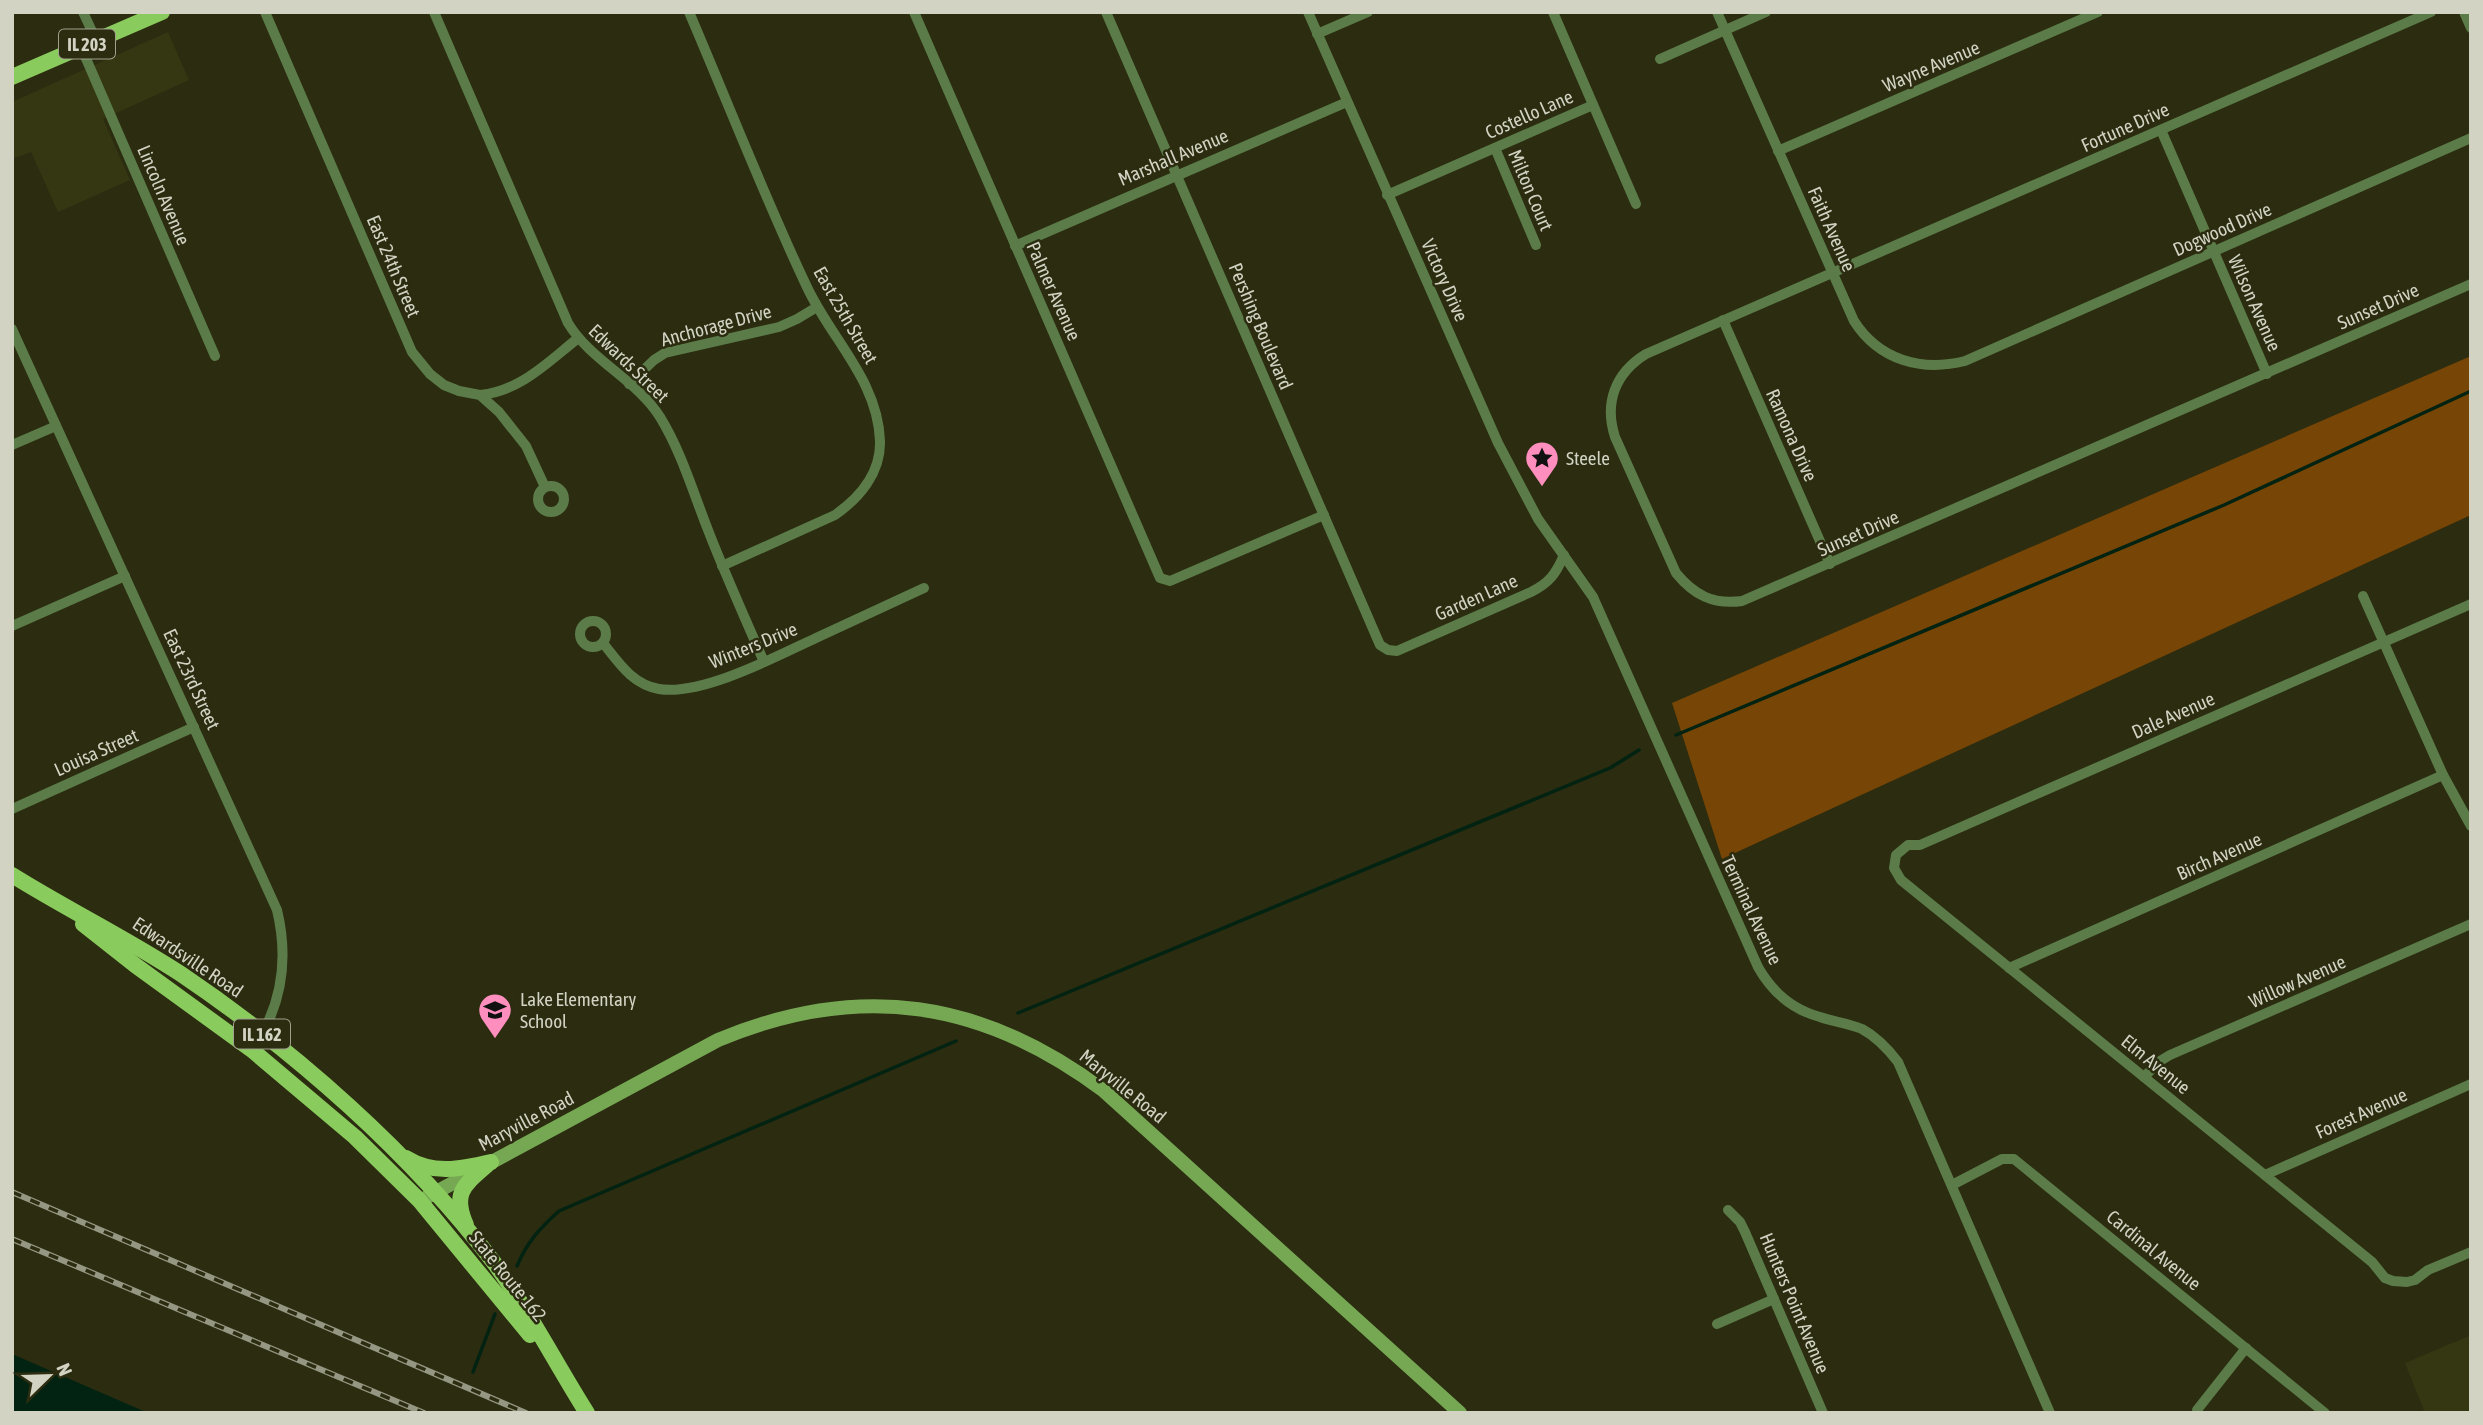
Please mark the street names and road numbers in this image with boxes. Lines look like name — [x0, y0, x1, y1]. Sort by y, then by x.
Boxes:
road number: IL 203 — [59, 29, 115, 58]
street label: Wayne Avenue — [1879, 36, 1983, 96]
street label: Costello Lane — [1482, 85, 1576, 143]
street label: Fortune Drive — [2078, 98, 2172, 156]
street label: Marshall Avenue — [1115, 124, 1231, 190]
street label: Lincoln Avenue — [133, 142, 195, 248]
street label: Milton Court — [1504, 146, 1558, 234]
street label: Faith Avenue — [1804, 183, 1860, 275]
street label: Dogwood Drive — [2169, 198, 2275, 260]
street label: East 24th Street — [363, 212, 425, 320]
street label: Victory Drive — [1417, 235, 1473, 325]
street label: Palmer Avenue — [1022, 238, 1086, 344]
street label: Wilson Avenue — [2224, 251, 2286, 355]
street label: Pershing Boulevard — [1224, 260, 1298, 392]
street label: East 25th Street — [809, 262, 883, 368]
street label: Sunset Drive — [2334, 278, 2422, 334]
street label: Anchorage Drive — [658, 300, 774, 350]
street label: Edwards Street — [584, 319, 674, 407]
street label: Ramona Drive — [1762, 386, 1822, 484]
street label: Sunset Drive — [1814, 505, 1902, 561]
street label: Garden Lane — [1431, 569, 1521, 625]
street label: Winters Drive — [706, 617, 800, 673]
street label: East 23rd Street — [159, 625, 225, 733]
street label: Dale Avenue — [2128, 687, 2218, 743]
street label: Louisa Street — [51, 724, 141, 780]
street label: Birch Avenue — [2173, 828, 2265, 884]
street label: Terminal Avenue — [1717, 852, 1787, 968]
street label: Edwardsville Road — [129, 912, 247, 1002]
street label: Willow Avenue — [2245, 950, 2349, 1012]
road number: IL 162 — [234, 1020, 290, 1049]
street label: Elm Avenue — [2117, 1030, 2195, 1098]
street label: Maryville Road — [1075, 1045, 1171, 1127]
street label: Forest Avenue — [2312, 1083, 2410, 1143]
street label: Maryville Road — [475, 1087, 577, 1155]
street label: Cardinal Avenue — [2103, 1205, 2205, 1295]
street label: State Route 162 — [465, 1226, 551, 1326]
street label: Hunters Point Avenue — [1755, 1229, 1835, 1377]

